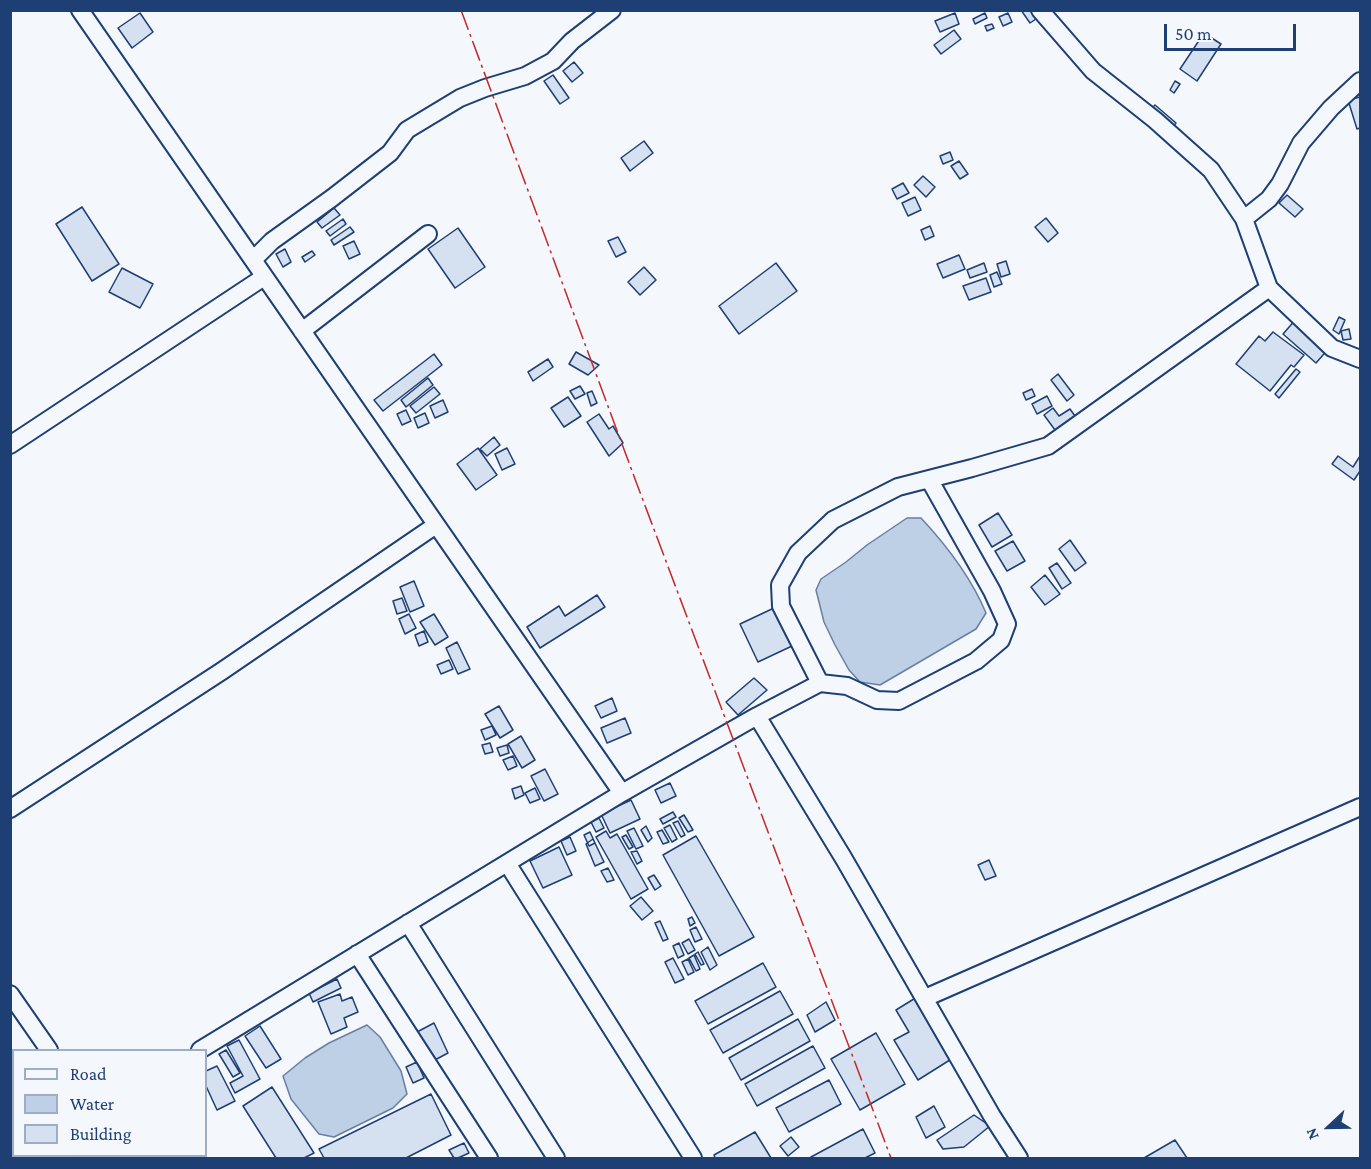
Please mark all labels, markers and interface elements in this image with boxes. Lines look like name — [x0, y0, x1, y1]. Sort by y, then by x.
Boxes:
scale bar — [1167, 12, 1299, 50]
text: 50 m — [1175, 24, 1212, 44]
legend — [12, 1049, 207, 1157]
text: Road — [70, 1064, 107, 1084]
text: Water — [70, 1094, 114, 1114]
north arrow — [1299, 1097, 1359, 1157]
text: Building — [70, 1124, 131, 1144]
text: N — [1302, 1126, 1322, 1142]

